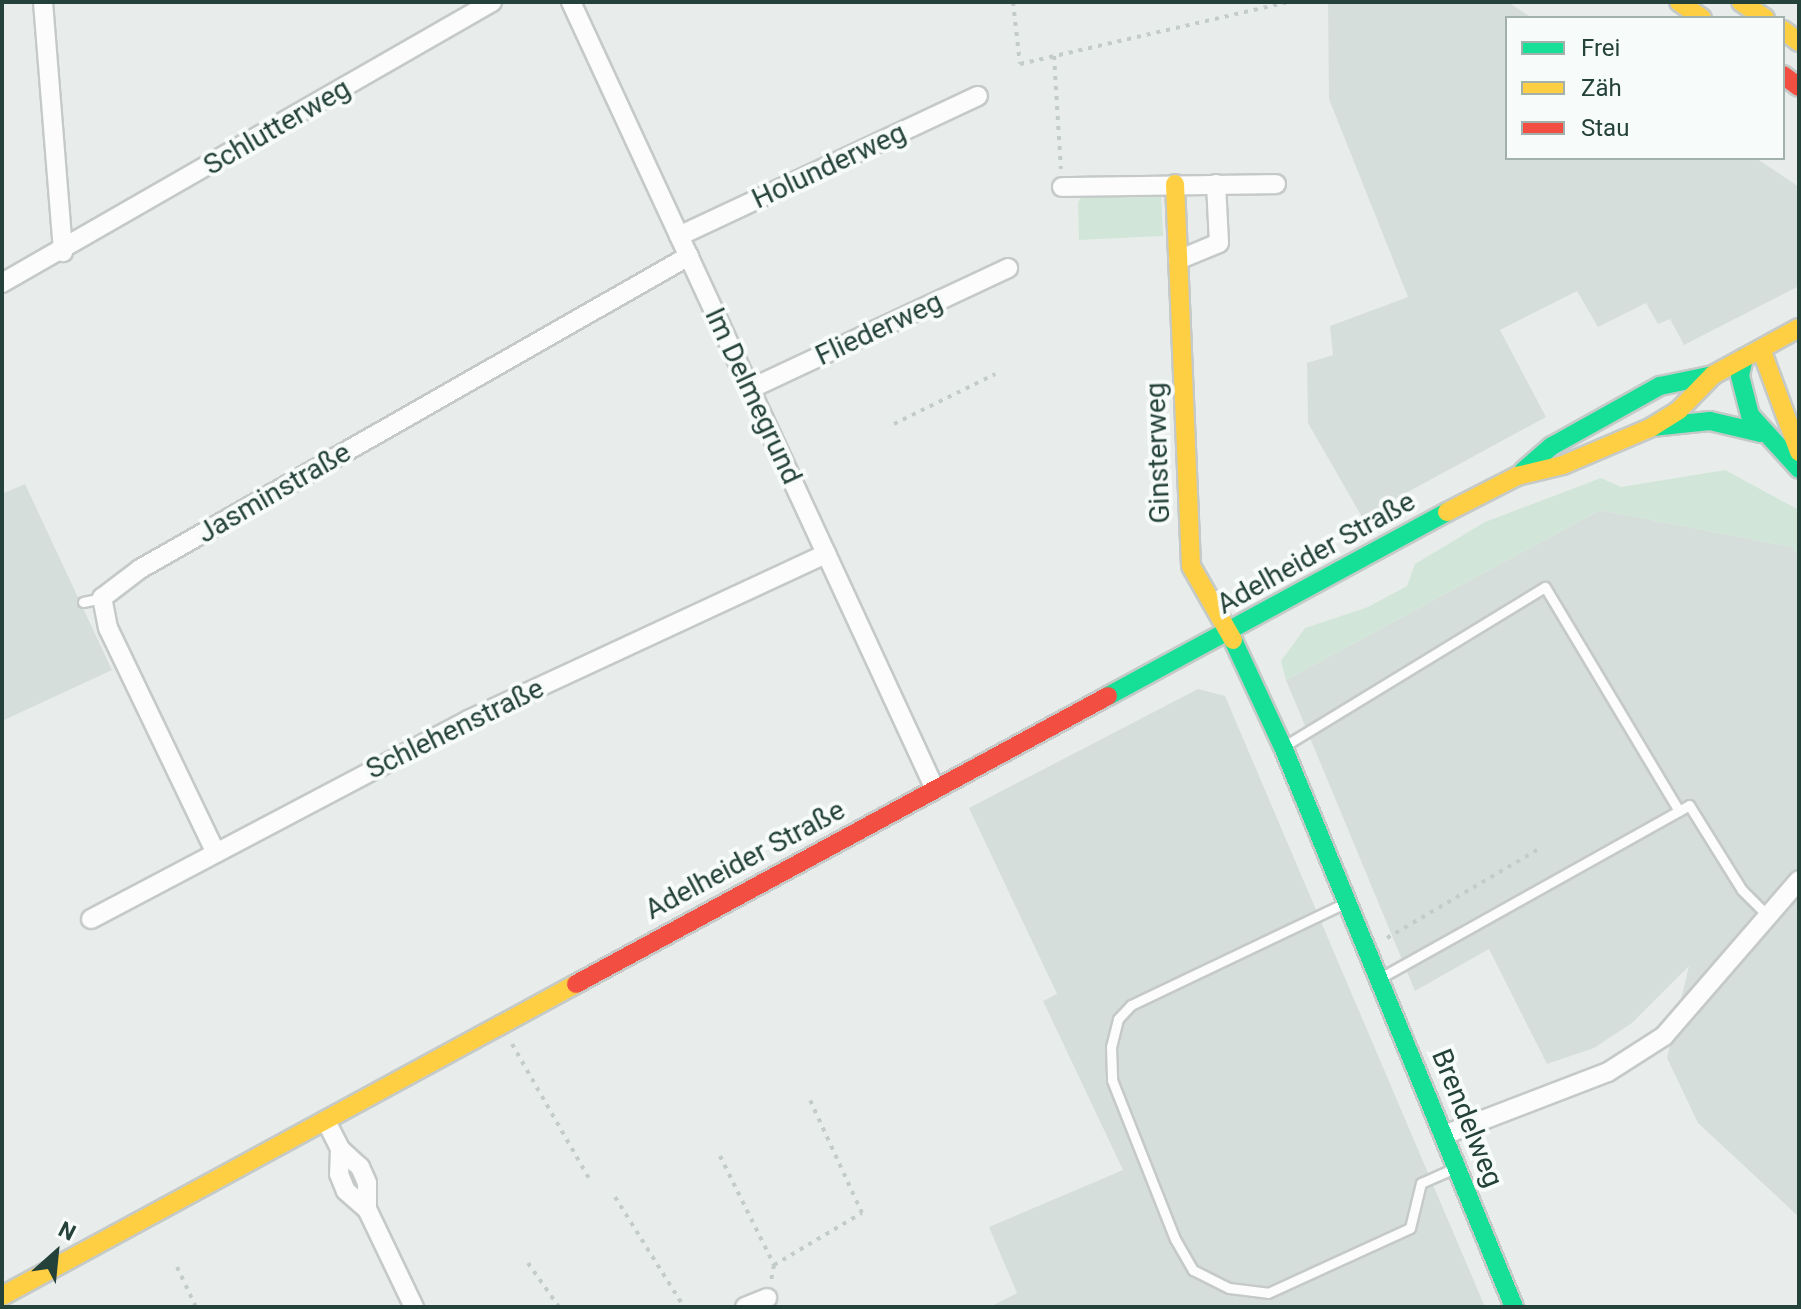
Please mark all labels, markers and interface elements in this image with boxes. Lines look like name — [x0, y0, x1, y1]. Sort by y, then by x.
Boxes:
legend — [1505, 16, 1785, 160]
text: Frei — [1581, 34, 1620, 62]
street label: Schlutterweg — [198, 72, 356, 182]
text: Zäh — [1581, 74, 1622, 102]
text: Stau — [1581, 114, 1629, 142]
street label: Holunderweg — [747, 116, 911, 216]
street label: Fliederweg — [810, 285, 948, 373]
street label: Im Delmegrund — [698, 303, 808, 489]
street label: Ginsterweg — [1139, 382, 1177, 524]
street label: Jasminstraße — [191, 436, 357, 550]
street label: Adelheider Straße — [1211, 485, 1421, 621]
street label: Schlehenstraße — [361, 672, 549, 786]
street label: Adelheider Straße — [639, 793, 851, 927]
street label: Brendelweg — [1424, 1044, 1510, 1192]
north arrow — [16, 1213, 96, 1293]
text: N — [55, 1217, 80, 1246]

